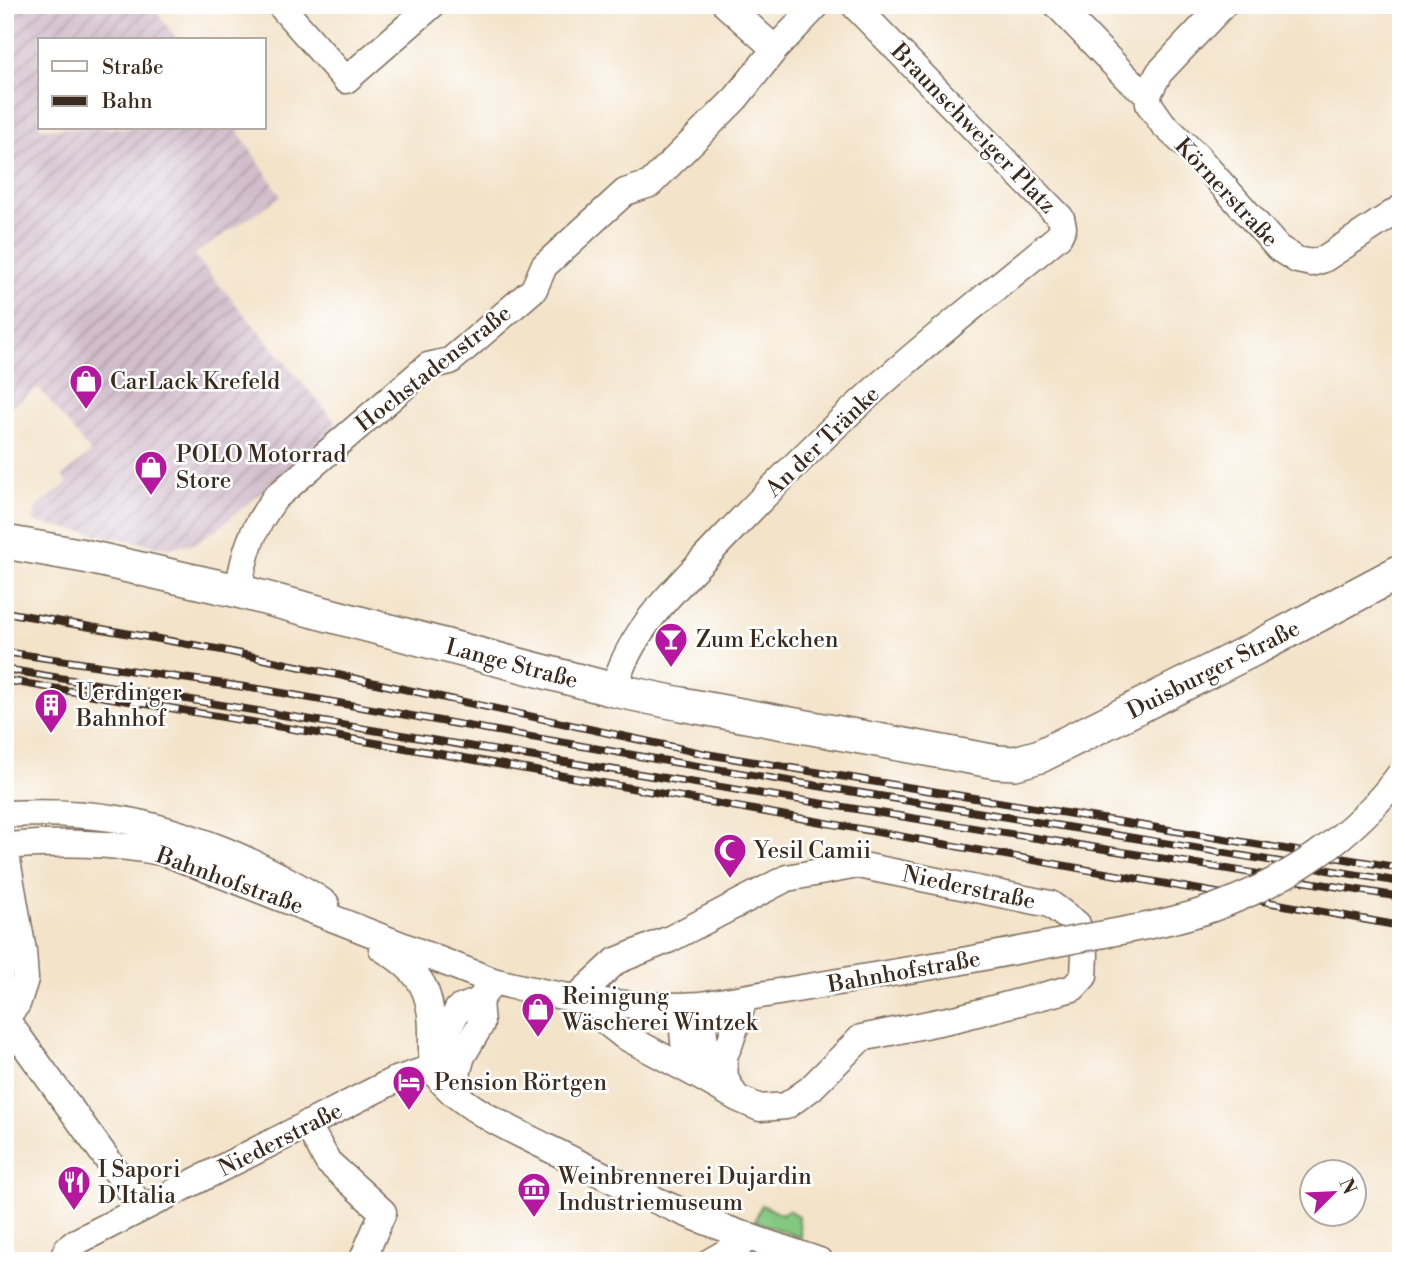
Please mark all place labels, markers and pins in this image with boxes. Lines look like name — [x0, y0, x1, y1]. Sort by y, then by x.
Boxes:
shop icon: CarLack Krefeld — [67, 362, 105, 411]
place label: CarLack Krefeld — [110, 368, 280, 396]
place label: POLO Motorrad Store — [176, 441, 346, 495]
shop icon: POLO Motorrad Store — [132, 448, 170, 497]
bar icon: Zum Eckchen — [652, 620, 690, 669]
place label: Zum Eckchen — [696, 626, 839, 654]
place label: Uerdinger Bahnhof — [75, 679, 182, 733]
building icon: Uerdinger Bahnhof — [32, 686, 70, 735]
mosque icon: Yesil Camii — [711, 831, 749, 880]
place label: Yesil Camii — [753, 837, 871, 865]
place label: Reinigung Wäscherei Wintzek — [561, 983, 759, 1037]
shop icon: Reinigung Wäscherei Wintzek — [519, 990, 557, 1039]
hotel icon: Pension Rörtgen — [390, 1063, 428, 1112]
place label: Pension Rörtgen — [434, 1069, 607, 1097]
place label: I Sapori D'Italia — [98, 1156, 181, 1210]
restaurant icon: I Sapori D'Italia — [55, 1163, 93, 1212]
place label: Weinbrennerei Dujardin Industriemuseum — [557, 1163, 812, 1217]
museum icon: Weinbrennerei Dujardin Industriemuseum — [515, 1170, 553, 1219]

